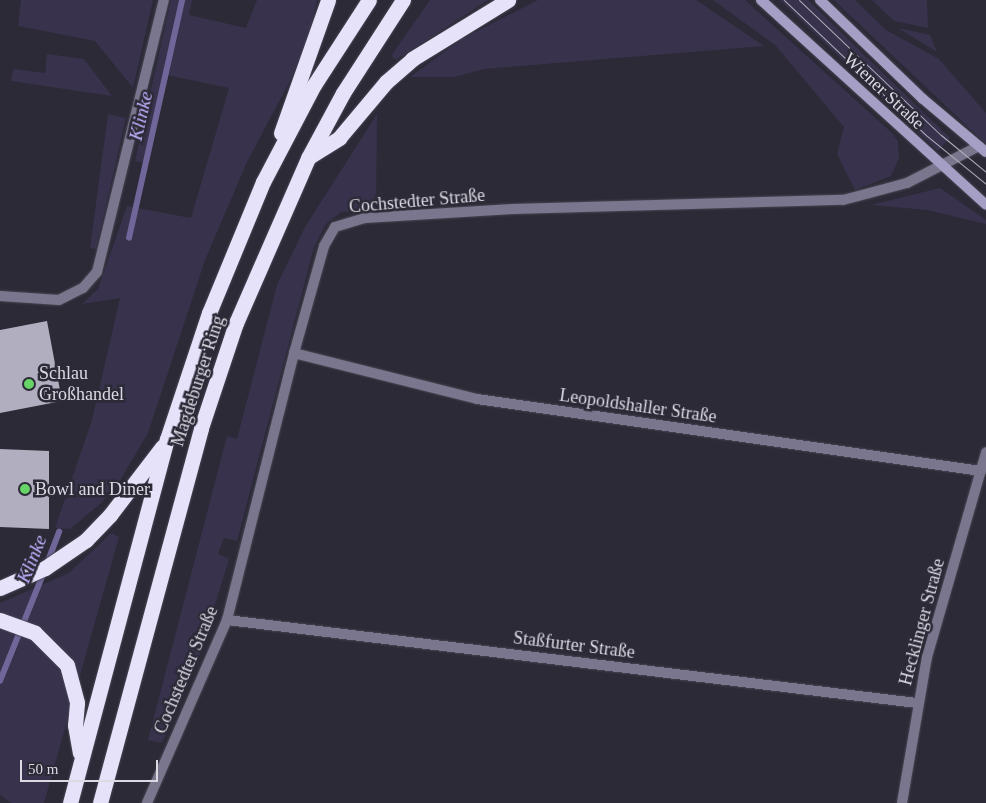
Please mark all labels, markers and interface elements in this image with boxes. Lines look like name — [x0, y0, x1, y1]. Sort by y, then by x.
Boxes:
street label: Wiener Straße — [839, 48, 929, 134]
water label: Klinke — [124, 89, 158, 143]
street label: Cochstedter Straße — [348, 184, 486, 218]
street label: Magdeburger Ring — [167, 313, 229, 449]
place label: Schlau Großhandel — [39, 363, 124, 406]
marker: Schlau Großhandel — [23, 378, 35, 390]
street label: Leopoldshaller Straße — [558, 384, 718, 428]
place label: Bowl and Diner — [35, 478, 150, 500]
marker: Bowl and Diner — [19, 483, 31, 495]
water label: Klinke — [12, 532, 52, 586]
street label: Hecklinger Straße — [895, 556, 949, 688]
street label: Cochstedter Straße — [149, 603, 223, 737]
street label: Staßfurter Straße — [512, 627, 636, 663]
scale bar — [22, 750, 160, 782]
text: 50 m — [28, 761, 58, 777]

